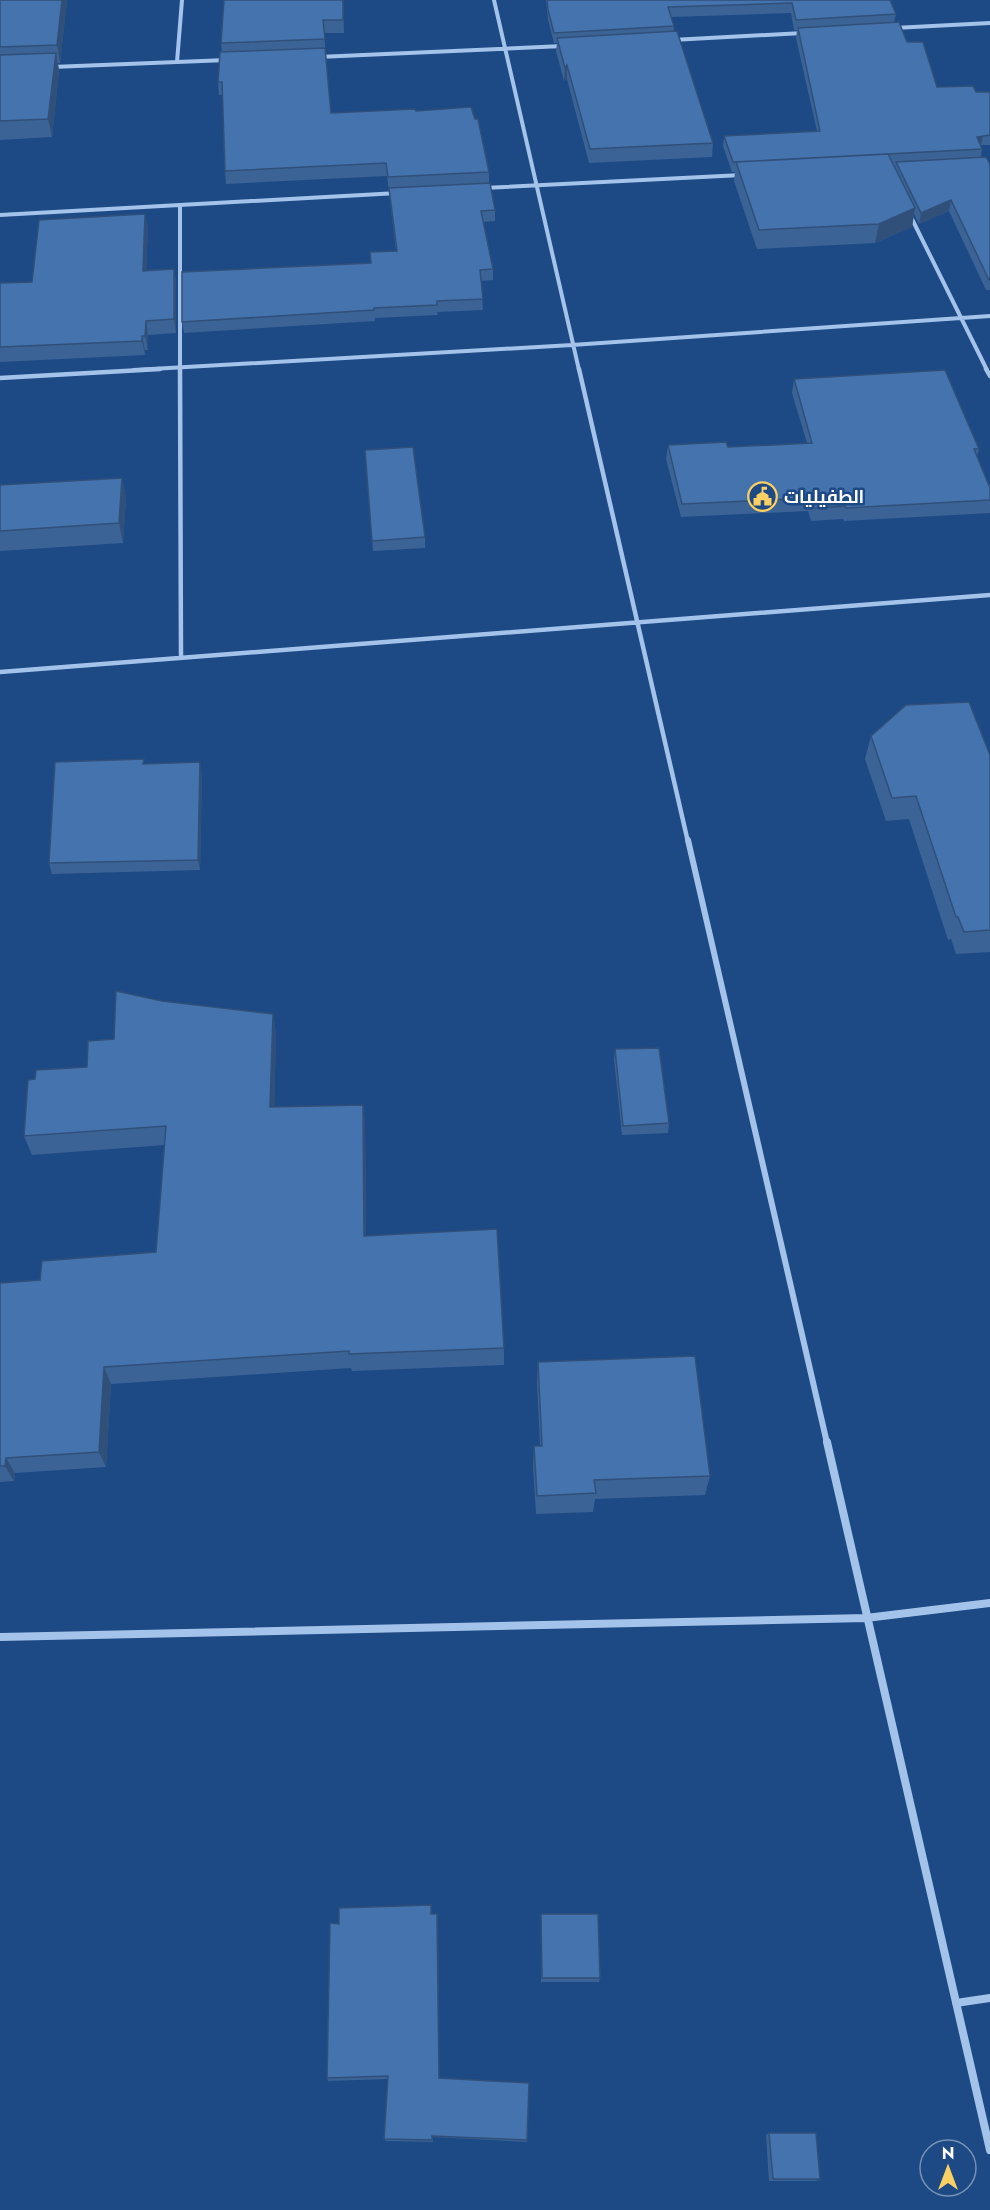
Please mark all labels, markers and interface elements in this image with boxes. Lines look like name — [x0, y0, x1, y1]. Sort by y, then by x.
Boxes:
public building icon: الطفيليات — [747, 481, 779, 513]
place label: الطفيليات — [784, 484, 864, 510]
north arrow — [918, 2138, 978, 2198]
text: N — [942, 2142, 954, 2165]

